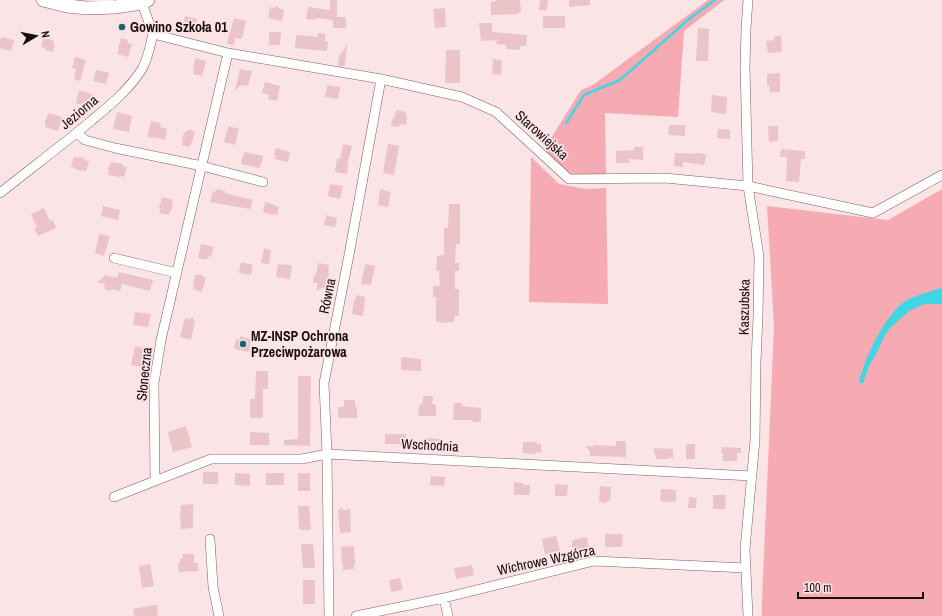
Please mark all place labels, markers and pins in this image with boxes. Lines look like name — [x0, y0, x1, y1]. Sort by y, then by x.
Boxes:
place label: Gowino Szkoła 01 — [130, 18, 228, 36]
marker: Gowino Szkoła 01 — [117, 22, 127, 32]
place label: MZ-INSP Ochrona Przeciwpożarowa — [251, 327, 349, 361]
marker: MZ-INSP Ochrona Przeciwpożarowa — [238, 339, 248, 349]

